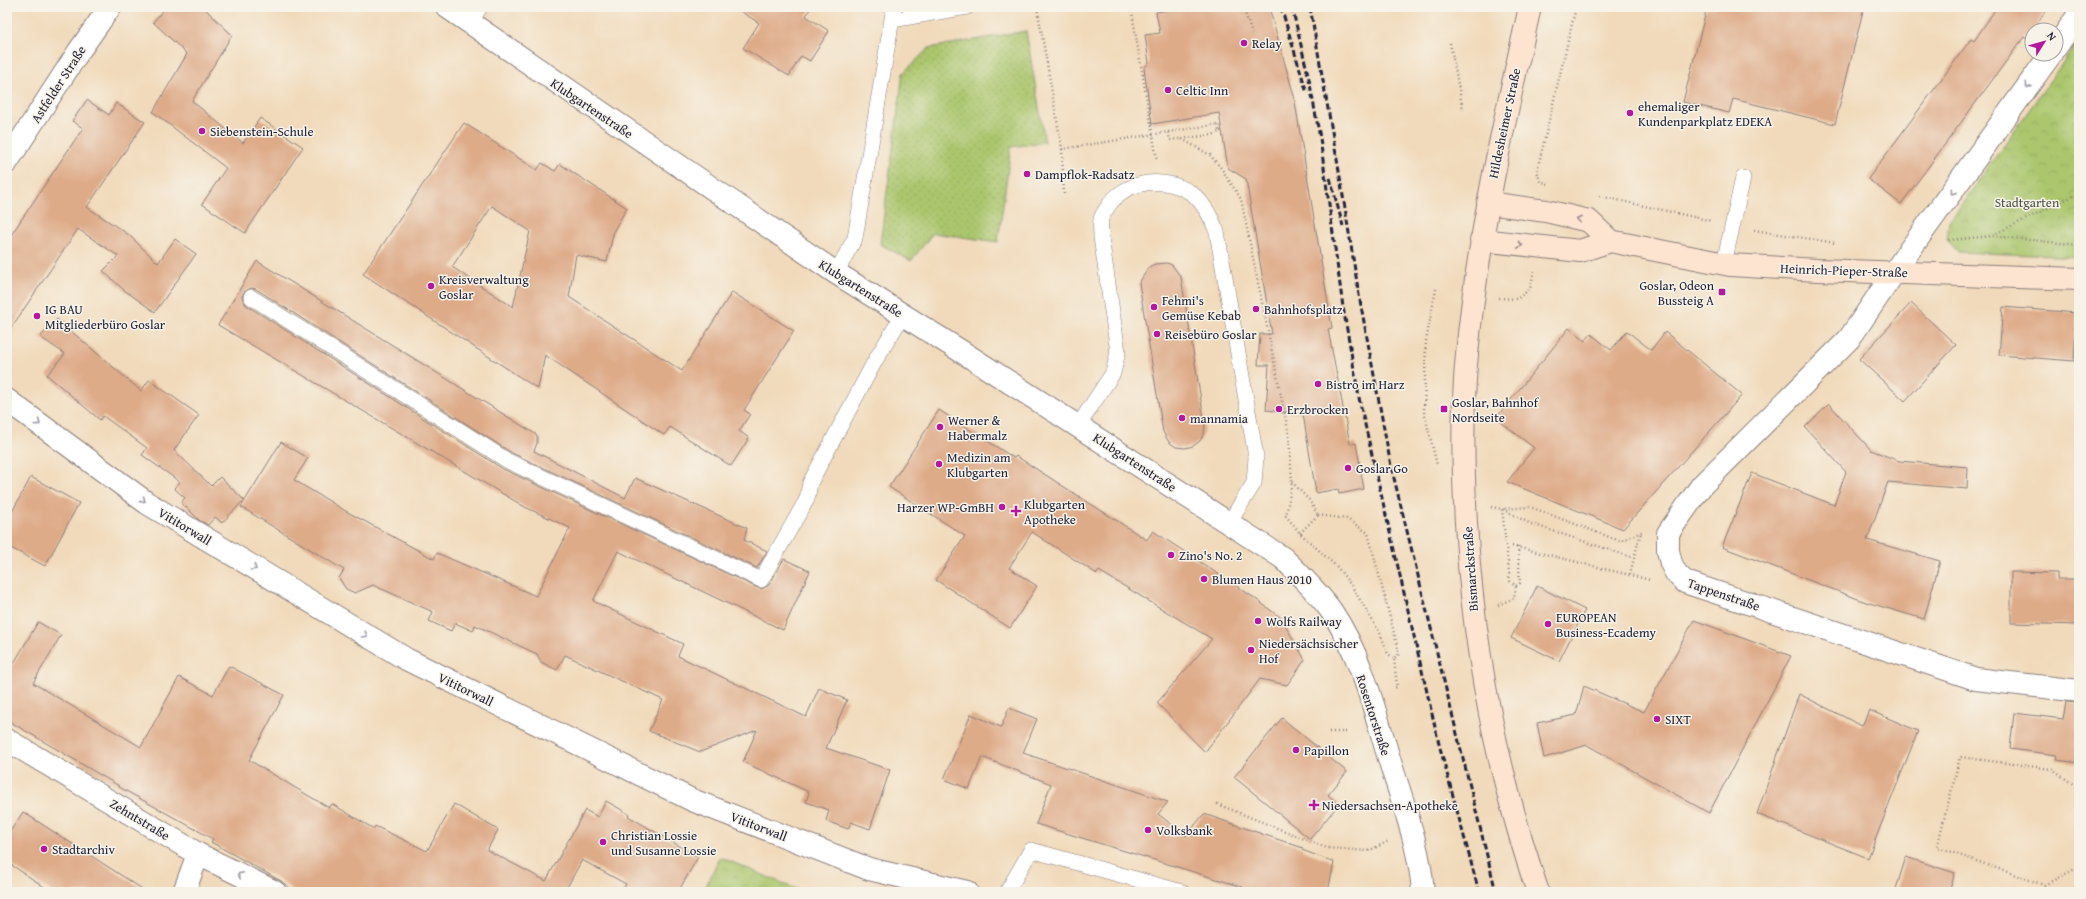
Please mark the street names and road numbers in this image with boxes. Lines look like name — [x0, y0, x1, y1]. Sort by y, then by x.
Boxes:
street label: Astfelder Straße — [26, 42, 91, 127]
street label: Hildesheimer Straße — [1484, 66, 1525, 180]
street label: Klubgartenstraße — [547, 74, 637, 143]
street label: Klubgartenstraße — [815, 255, 906, 322]
street label: Heinrich-Pieper-Straße — [1780, 259, 1908, 282]
street label: Klubgartenstraße — [1089, 428, 1180, 497]
street label: Vititorwall — [154, 503, 215, 550]
street label: Bismarckstraße — [1458, 526, 1483, 612]
street label: Tappenstraße — [1685, 573, 1762, 616]
street label: Vititorwall — [435, 668, 497, 711]
street label: Rosentorstraße — [1351, 672, 1396, 758]
street label: Zehntstraße — [106, 794, 173, 845]
street label: Vititorwall — [728, 807, 790, 846]

